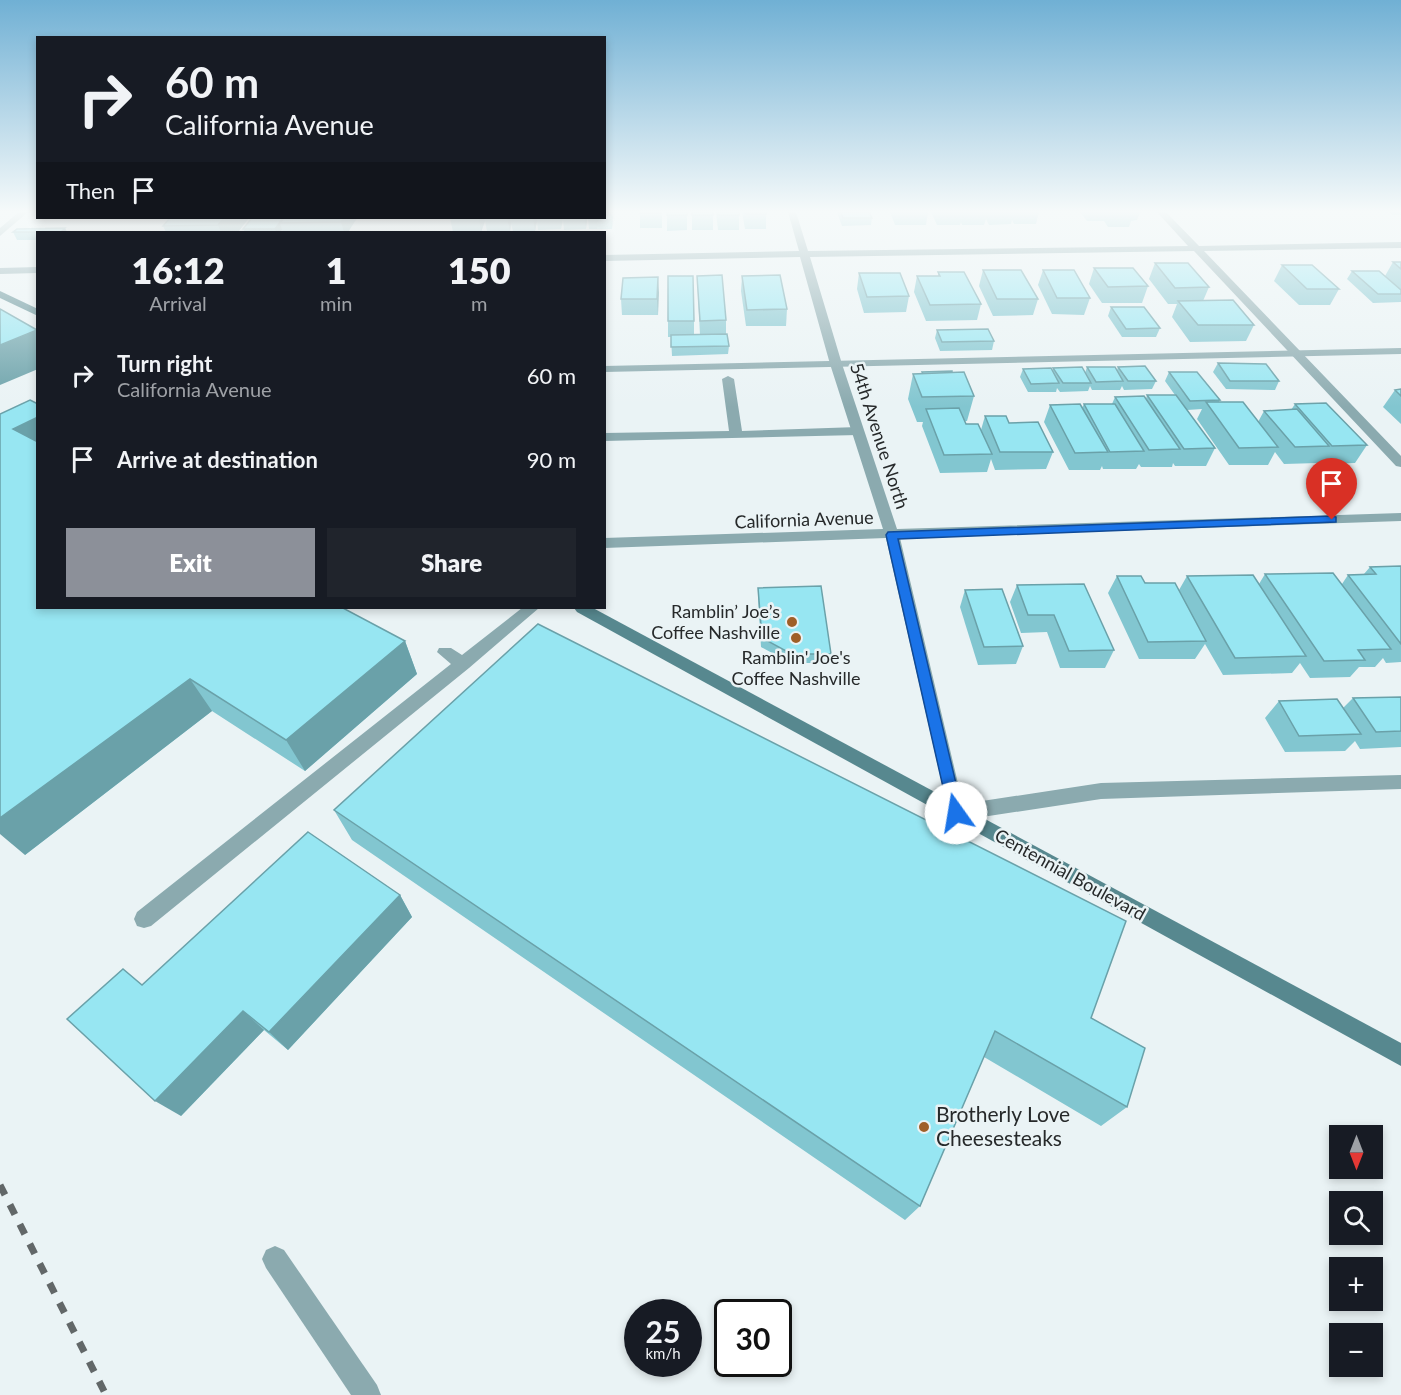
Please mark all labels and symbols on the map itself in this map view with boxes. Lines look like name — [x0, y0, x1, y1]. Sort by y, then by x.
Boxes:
street label: 54th Avenue North — [846, 360, 914, 512]
pin — [1306, 458, 1357, 520]
street label: California Avenue — [734, 506, 874, 532]
place label: Ramblin’ Joe’s Coffee Nashville — [651, 600, 780, 643]
marker: Ramblin’ Joe’s Coffee Nashville — [785, 615, 799, 629]
marker: Ramblin' Joe's Coffee Nashville — [789, 631, 803, 645]
place label: Ramblin' Joe's Coffee Nashville — [732, 646, 860, 689]
position arrow — [924, 781, 988, 845]
street label: Centennial Boulevard — [991, 824, 1150, 925]
place label: Brotherly Love Cheesesteaks — [936, 1101, 1070, 1150]
marker: Brotherly Love Cheesesteaks — [917, 1120, 931, 1134]
north arrow — [1329, 1125, 1383, 1179]
speed limit sign: 30 — [714, 1299, 792, 1377]

